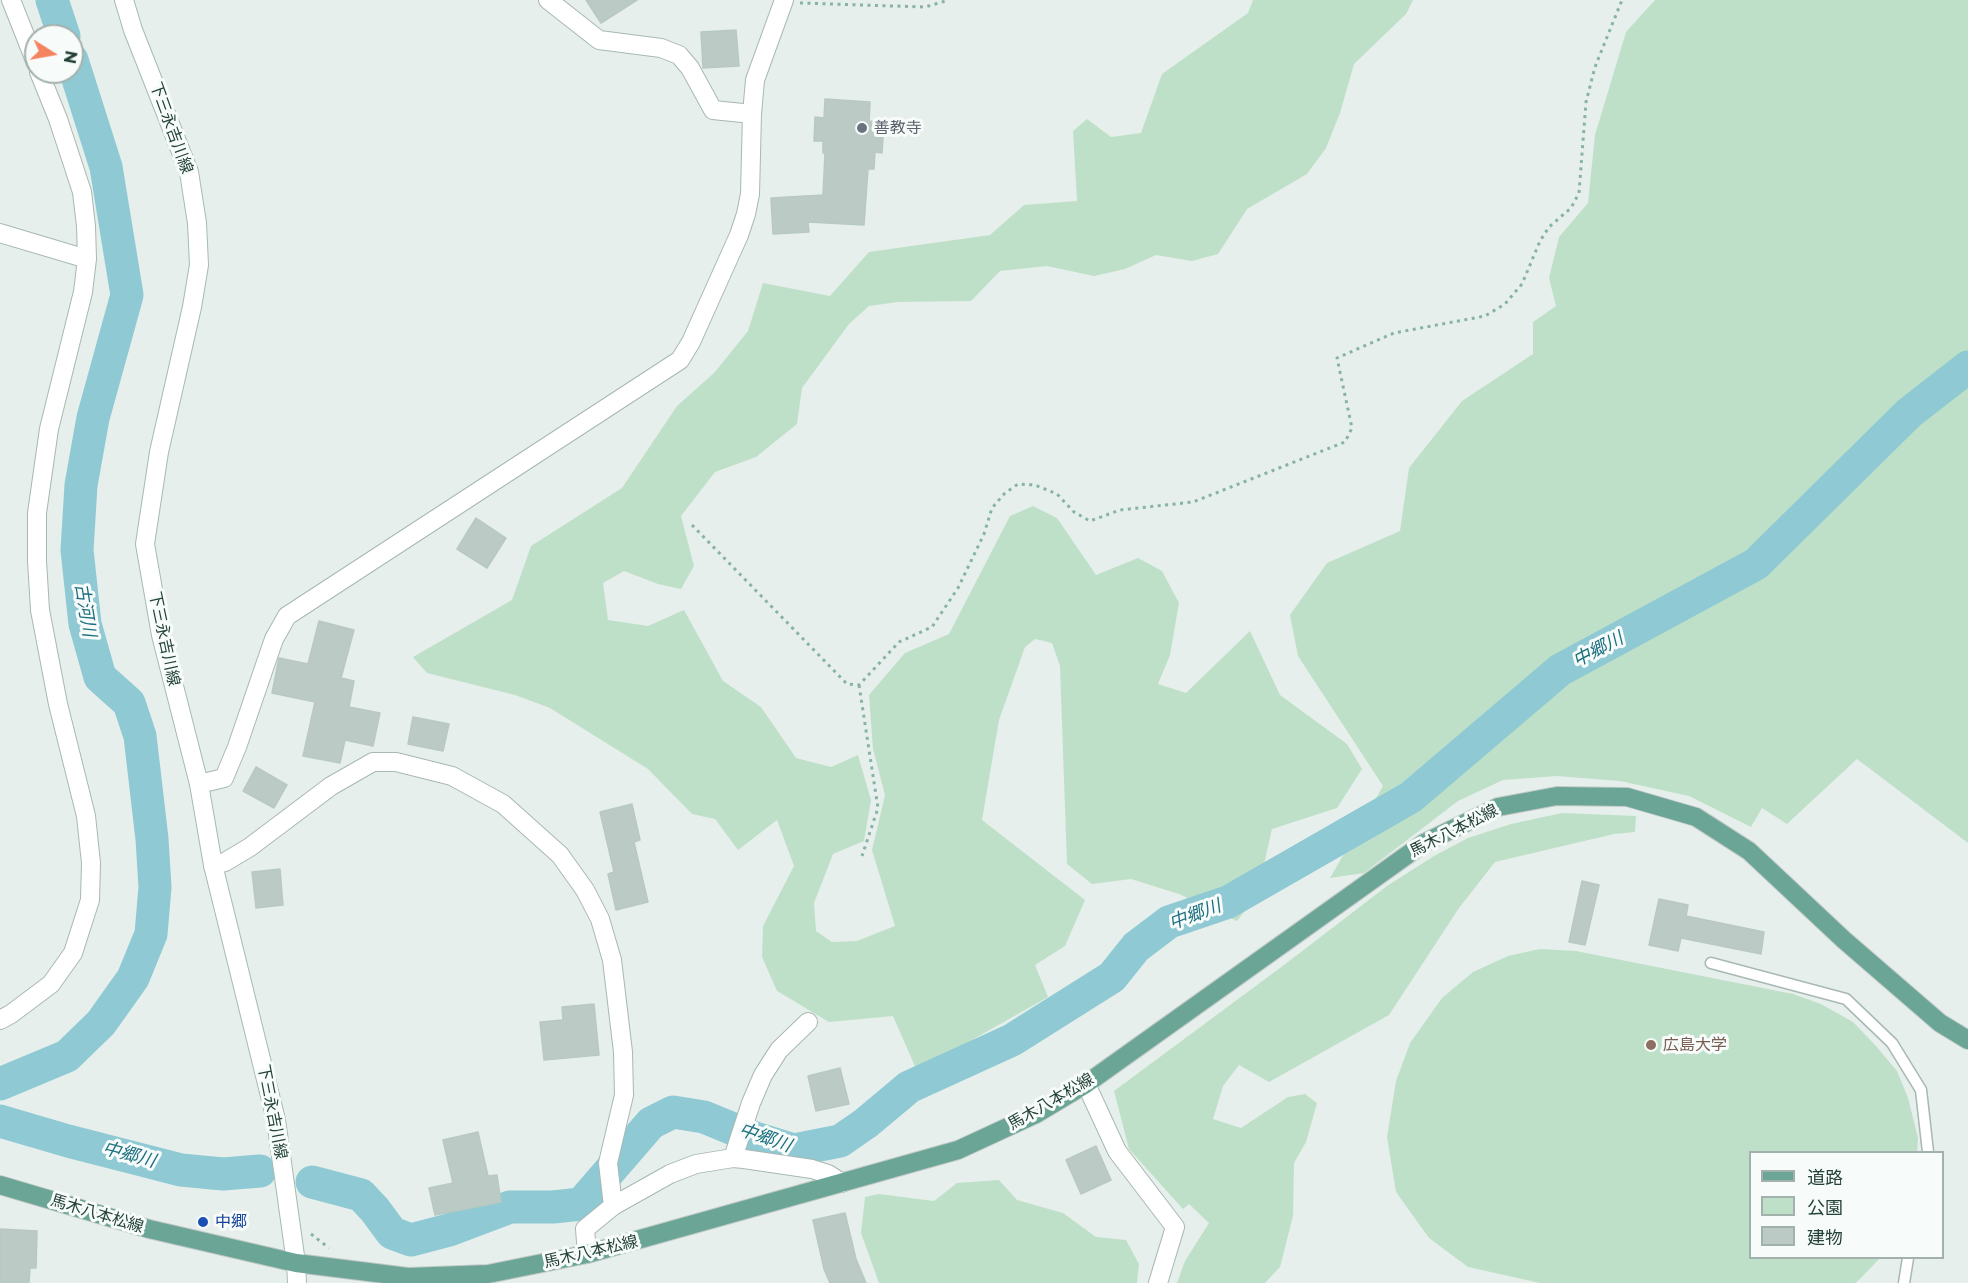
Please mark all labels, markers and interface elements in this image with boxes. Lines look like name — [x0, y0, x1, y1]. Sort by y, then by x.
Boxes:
north arrow — [24, 24, 84, 84]
text: N — [60, 49, 81, 65]
street label: 下三永吉川線 — [146, 80, 196, 176]
place label: 善教寺 — [874, 118, 922, 138]
marker: 善教寺 — [855, 121, 869, 135]
water label: 古河川 — [70, 582, 100, 638]
street label: 下三永吉川線 — [145, 590, 183, 688]
water label: 中郷川 — [1569, 628, 1627, 672]
street label: 馬木八本松線 — [1407, 801, 1501, 861]
water label: 中郷川 — [1166, 895, 1224, 935]
place label: 広島大学 — [1663, 1035, 1727, 1055]
marker: 広島大学 — [1644, 1038, 1658, 1052]
street label: 下三永吉川線 — [253, 1063, 291, 1161]
street label: 馬木八本松線 — [1005, 1070, 1097, 1134]
water label: 中郷川 — [736, 1119, 794, 1157]
water label: 中郷川 — [100, 1138, 158, 1172]
legend — [1749, 1151, 1944, 1259]
text: 道路 — [1807, 1167, 1843, 1189]
street label: 馬木八本松線 — [48, 1191, 146, 1237]
text: 公園 — [1807, 1197, 1843, 1219]
place label: 中郷 — [215, 1212, 247, 1232]
marker: 中郷 — [196, 1215, 210, 1229]
text: 建物 — [1807, 1227, 1843, 1249]
street label: 馬木八本松線 — [542, 1232, 640, 1272]

